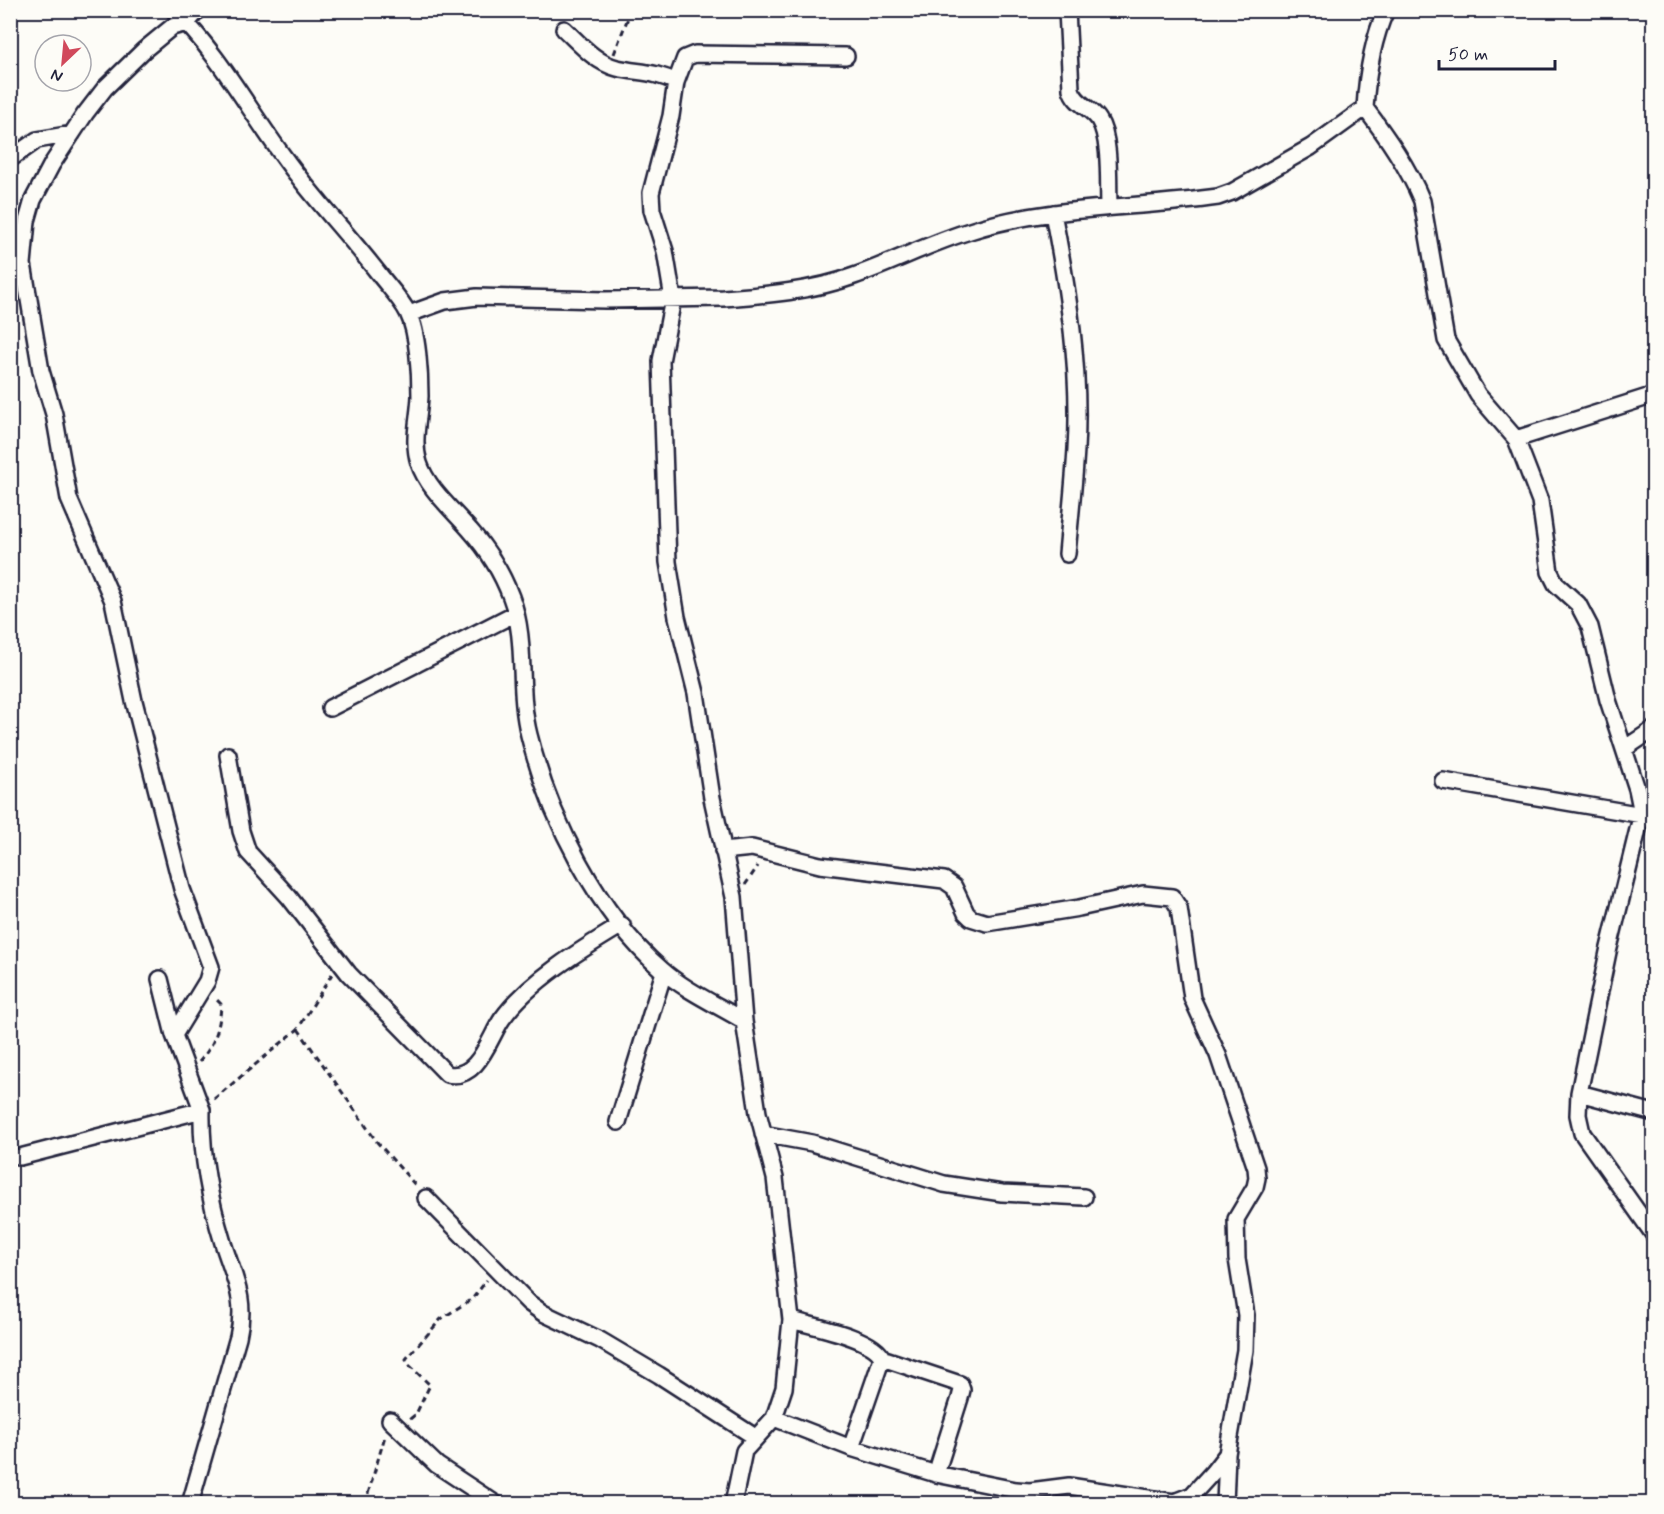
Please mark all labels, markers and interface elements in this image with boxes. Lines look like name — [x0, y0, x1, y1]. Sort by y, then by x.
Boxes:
north arrow — [33, 33, 93, 93]
scale bar — [1439, 33, 1554, 71]
text: 50 m — [1448, 43, 1488, 67]
text: N — [48, 63, 66, 87]

